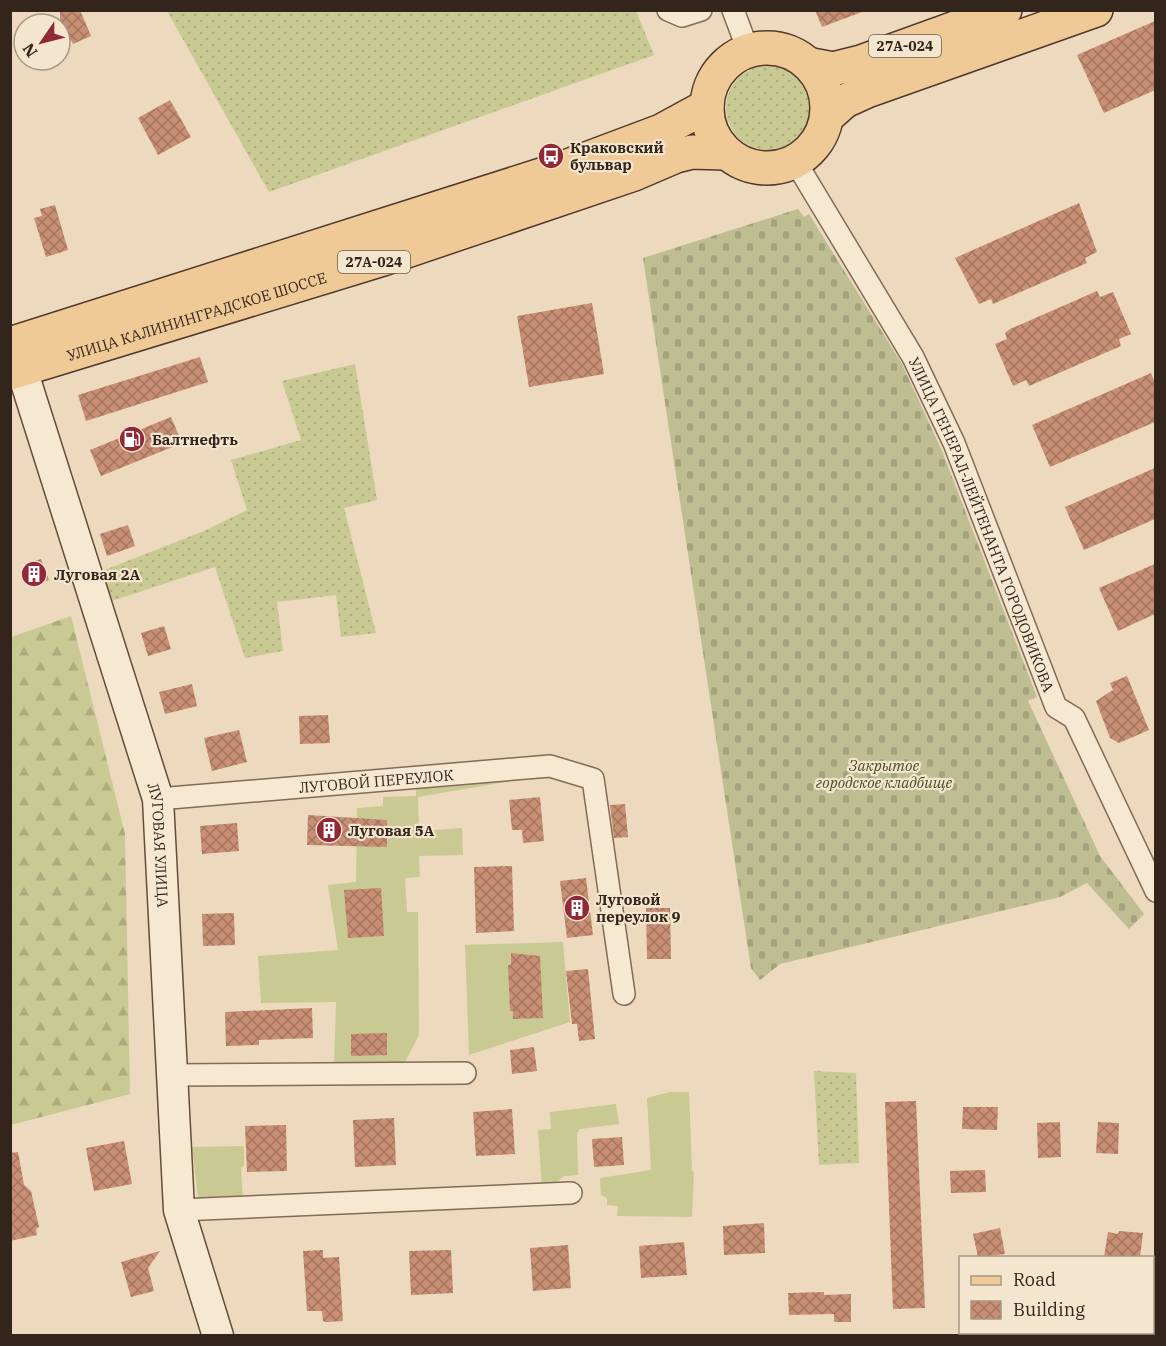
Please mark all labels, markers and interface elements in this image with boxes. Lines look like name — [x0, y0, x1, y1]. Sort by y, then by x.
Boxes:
north arrow — [12, 12, 72, 72]
road number: 27А-024 — [869, 35, 941, 57]
text: N — [18, 40, 42, 62]
place label: Краковский бульвар — [570, 138, 664, 174]
bus stop icon: Краковский бульвар — [536, 141, 566, 171]
road number: 27А-024 — [338, 251, 410, 273]
street label: УЛИЦА КАЛИНИНГРАДСКОЕ ШОССЕ — [64, 267, 329, 365]
street label: УЛИЦА ГЕНЕРАЛ-ЛЕЙТЕНАНТА ГОРОДОВИКОВА — [905, 354, 1059, 695]
fuel station icon: Балтнефть — [117, 424, 147, 454]
place label: Балтнефть — [152, 430, 238, 449]
building icon: Луговая 2А — [19, 559, 49, 589]
place label: Луговая 2А — [54, 565, 141, 584]
park label: Закрытое городское кладбище — [816, 756, 952, 792]
street label: ЛУГОВОЙ ПЕРЕУЛОК — [298, 765, 455, 797]
street label: ЛУГОВАЯ УЛИЦА — [144, 780, 173, 909]
building icon: Луговая 5А — [314, 815, 344, 845]
place label: Луговая 5А — [348, 821, 435, 840]
place label: Луговой переулок 9 — [596, 890, 680, 926]
building icon: Луговой переулок 9 — [562, 893, 592, 923]
legend — [959, 1256, 1154, 1334]
text: Road — [1013, 1268, 1056, 1291]
text: Building — [1013, 1298, 1085, 1321]

